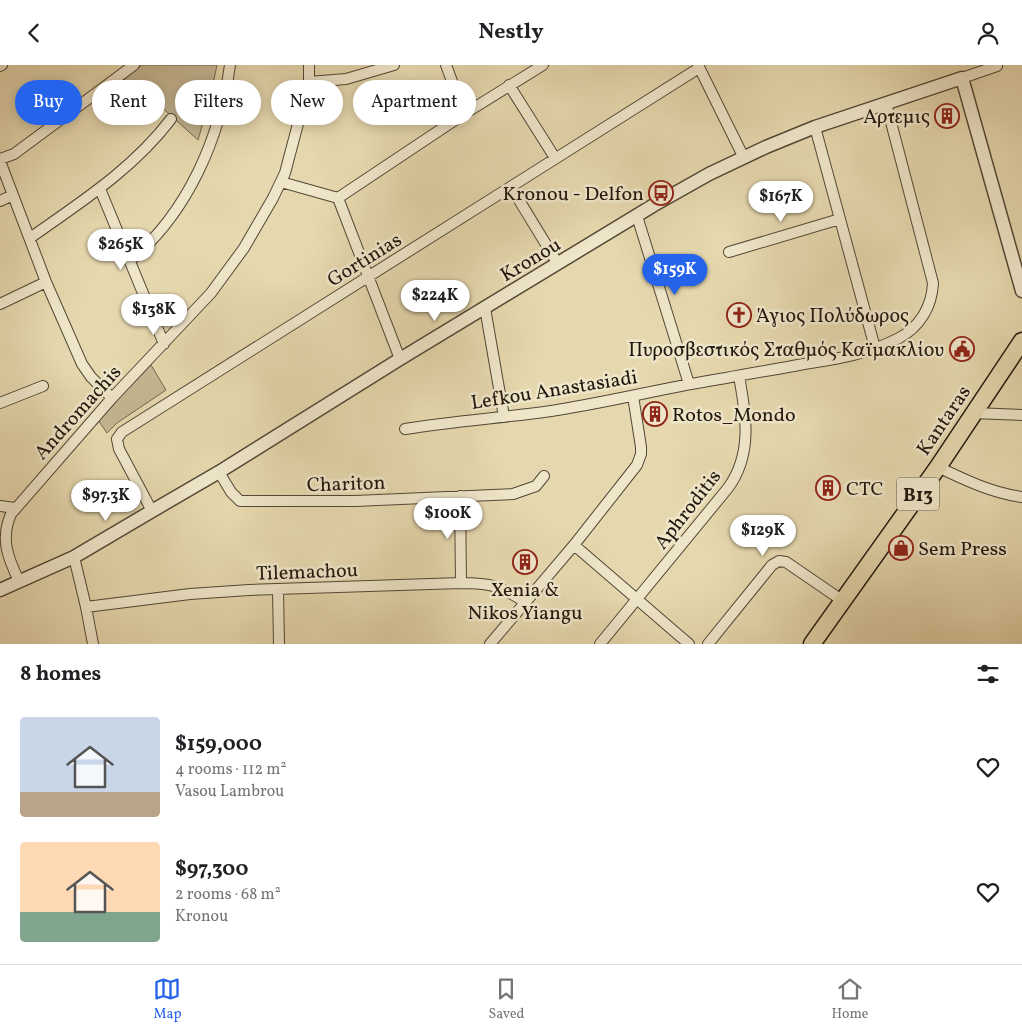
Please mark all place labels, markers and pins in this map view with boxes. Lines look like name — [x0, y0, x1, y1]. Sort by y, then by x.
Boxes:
building icon: Αρτεμις — [934, 103, 960, 129]
place label: Αρτεμις — [863, 104, 930, 132]
bus stop icon: Kronou - Delfon — [648, 180, 674, 206]
place label: Kronou - Delfon — [503, 181, 644, 209]
pin: $167K — [746, 181, 816, 223]
pin: $265K — [86, 229, 156, 271]
pin: $159K — [640, 253, 710, 296]
pin: $224K — [400, 279, 470, 322]
pin: $138K — [119, 293, 189, 336]
church icon: Άγιος Πολύδωρος — [726, 302, 752, 328]
place label: Άγιος Πολύδωρος — [756, 303, 909, 331]
public building icon: Πυροσβεστικός Σταθμός Καϊμακλίου — [949, 336, 975, 362]
place label: Πυροσβεστικός Σταθμός Καϊμακλίου — [628, 337, 944, 365]
building icon: Rotos_Mondo — [642, 401, 668, 427]
place label: Rotos_Mondo — [672, 402, 796, 430]
building icon: CTC — [815, 475, 841, 501]
place label: CTC — [846, 476, 884, 504]
pin: $97.3K — [65, 479, 147, 522]
pin: $100K — [413, 497, 483, 540]
pin: $129K — [728, 515, 798, 557]
shop icon: Sem Press — [888, 535, 914, 561]
place label: Sem Press — [918, 536, 1007, 564]
building icon: Xenia & Nikos Yiangu — [512, 549, 538, 575]
place label: Xenia & Nikos Yiangu — [468, 577, 582, 628]

